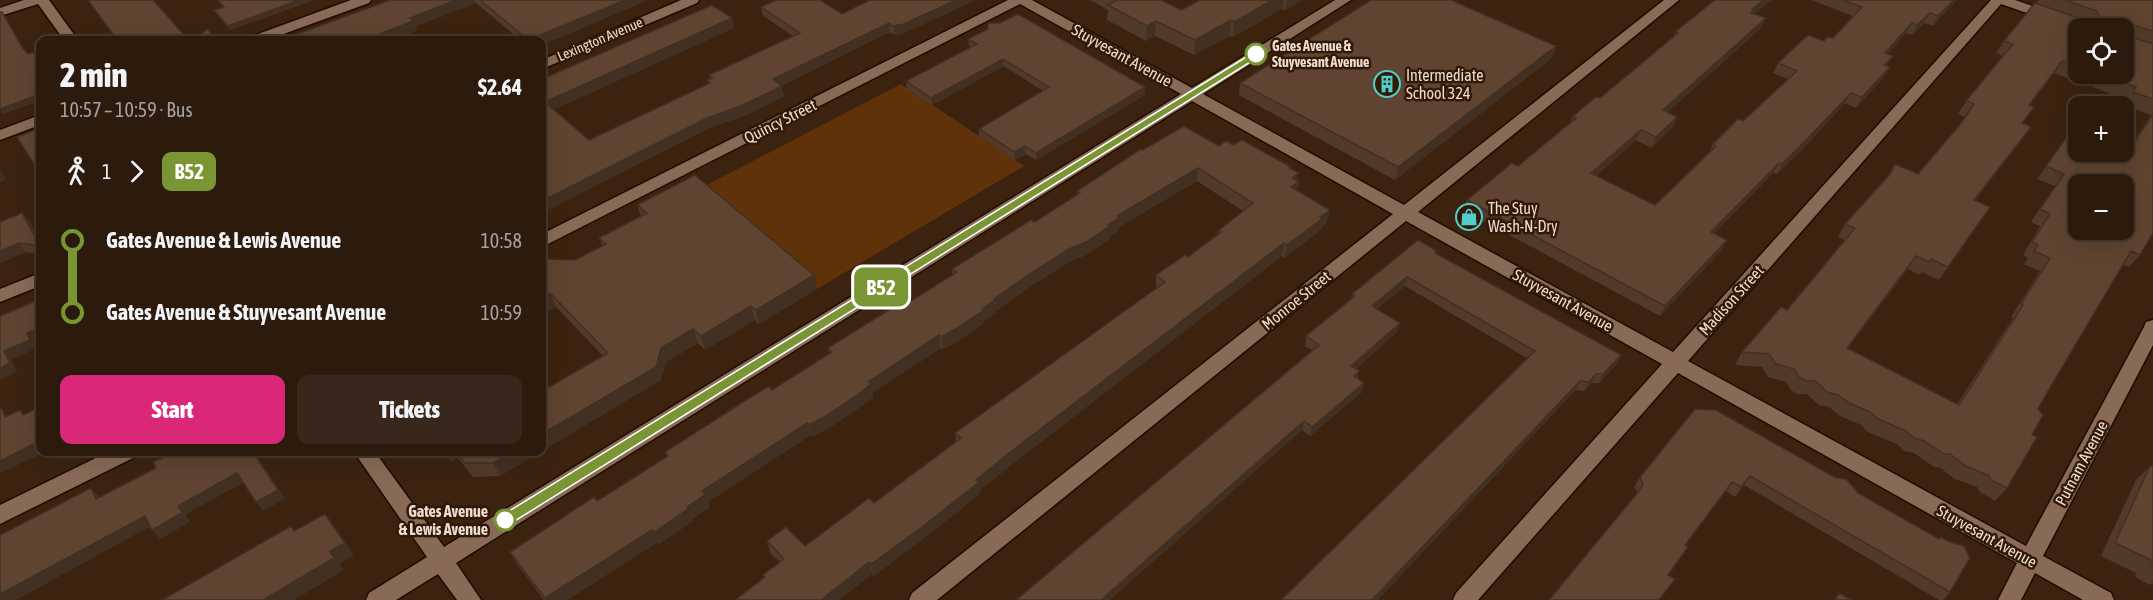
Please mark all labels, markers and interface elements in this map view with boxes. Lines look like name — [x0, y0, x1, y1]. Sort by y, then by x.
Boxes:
street label: Lexington Avenue — [555, 14, 645, 64]
map controls — [2068, 18, 2134, 240]
button: locate — [2068, 18, 2134, 84]
street label: Stuyvesant Avenue — [1068, 20, 1175, 91]
place label: Gates Avenue & Stuyvesant Avenue — [1272, 38, 1369, 70]
marker: Gates Avenue & Stuyvesant Avenue — [1245, 43, 1267, 65]
text: 2 min — [60, 56, 127, 94]
place label: Intermediate School 324 — [1406, 66, 1483, 102]
building icon: Intermediate School 324 — [1372, 69, 1402, 99]
text: $2.64 — [478, 74, 522, 100]
street label: Quincy Street — [741, 95, 820, 148]
button: + — [2068, 96, 2134, 162]
text: 10:57 – 10:59 · Bus — [60, 98, 193, 121]
icon: walk — [60, 155, 93, 188]
icon: forward — [120, 155, 153, 188]
text: B52 — [174, 159, 204, 183]
text: 1 — [102, 160, 111, 183]
button: − — [2068, 174, 2134, 240]
place label: The Stuy Wash-N-Dry — [1488, 199, 1558, 236]
shop icon: The Stuy Wash-N-Dry — [1454, 202, 1484, 232]
text: Gates Avenue & Lewis Avenue — [106, 227, 341, 253]
text: 10:58 — [480, 229, 522, 252]
street label: Madison Street — [1695, 261, 1767, 339]
street label: Stuyvesant Avenue — [1509, 265, 1616, 336]
street label: Monroe Street — [1258, 267, 1334, 333]
line badge: B52 — [846, 268, 916, 306]
text: B52 — [866, 275, 896, 299]
text: Gates Avenue & Stuyvesant Avenue — [106, 299, 386, 325]
text: 10:59 — [480, 301, 522, 324]
button: Start — [60, 375, 285, 444]
button: Tickets — [297, 375, 522, 444]
street label: Putnam Avenue — [2051, 418, 2111, 508]
street label: Stuyvesant Avenue — [1933, 501, 2040, 572]
place label: Gates Avenue & Lewis Avenue — [399, 502, 488, 538]
marker: Gates Avenue & Lewis Avenue — [494, 509, 516, 531]

